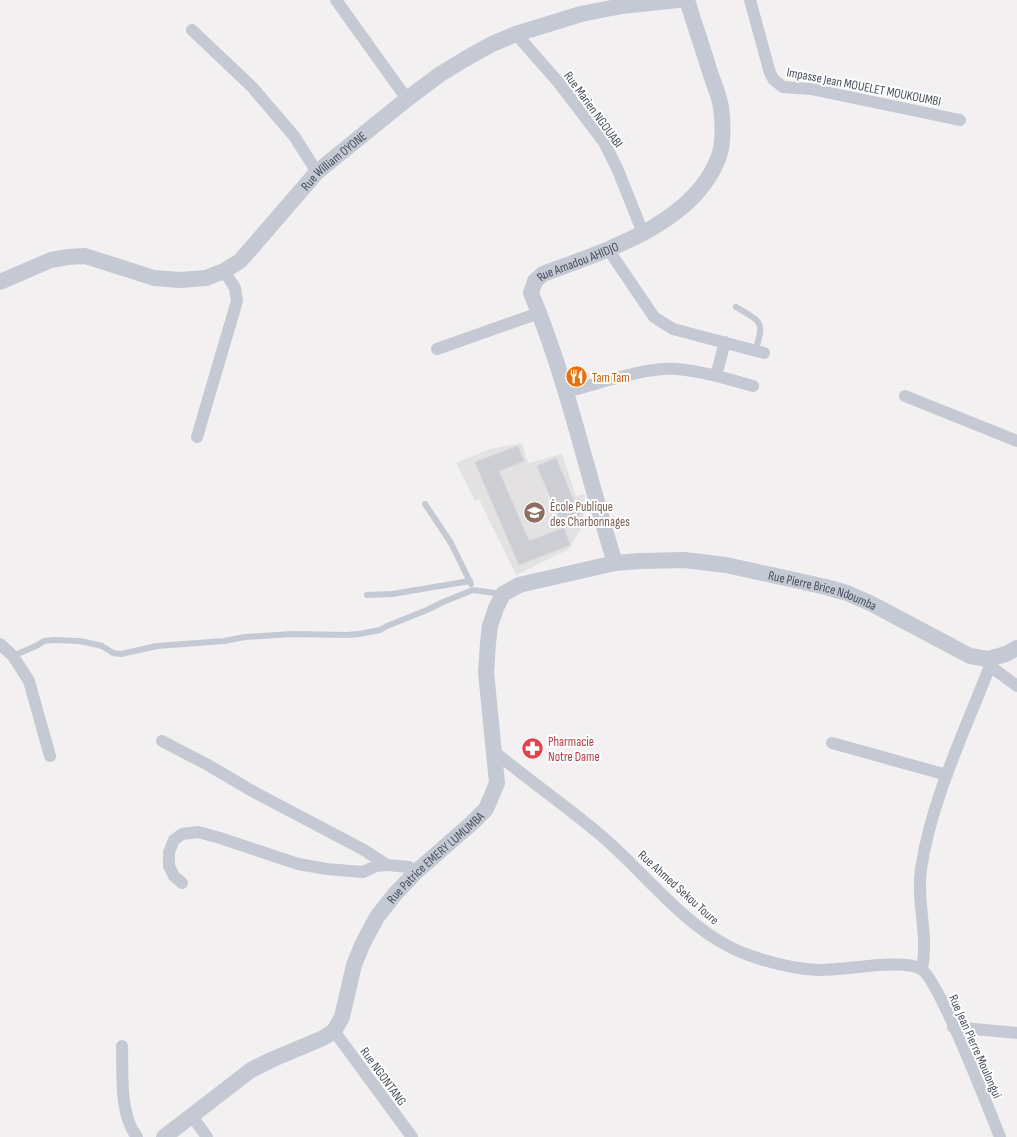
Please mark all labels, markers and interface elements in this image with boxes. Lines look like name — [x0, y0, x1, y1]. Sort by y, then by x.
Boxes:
street label: Impasse Jean MOUELET MOUKOUMBI — [785, 64, 942, 110]
street label: Rue Marien NGOUABI — [560, 68, 626, 151]
street label: Rue William OYONE — [298, 128, 370, 194]
street label: Rue Amadou AHIDJO — [533, 239, 621, 285]
restaurant icon: Tam Tam — [564, 364, 590, 390]
place label: Tam Tam — [592, 370, 630, 386]
place label: École Publique des Charbonnages — [550, 499, 630, 530]
school or university icon: École Publique des Charbonnages — [522, 500, 548, 526]
street label: Rue Pierre Brice Ndoumba — [767, 568, 879, 614]
place label: Pharmacie Notre Dame — [548, 734, 600, 765]
pharmacy icon: Pharmacie Notre Dame — [519, 735, 545, 761]
street label: Rue Patrice EMERY LUMUMBA — [384, 808, 488, 907]
street label: Rue Ahmed Sekou Toure — [635, 847, 722, 928]
street label: Rue Jean Pierre Moulongui — [945, 992, 1005, 1101]
street label: Rue NGONTANG — [357, 1044, 410, 1109]

